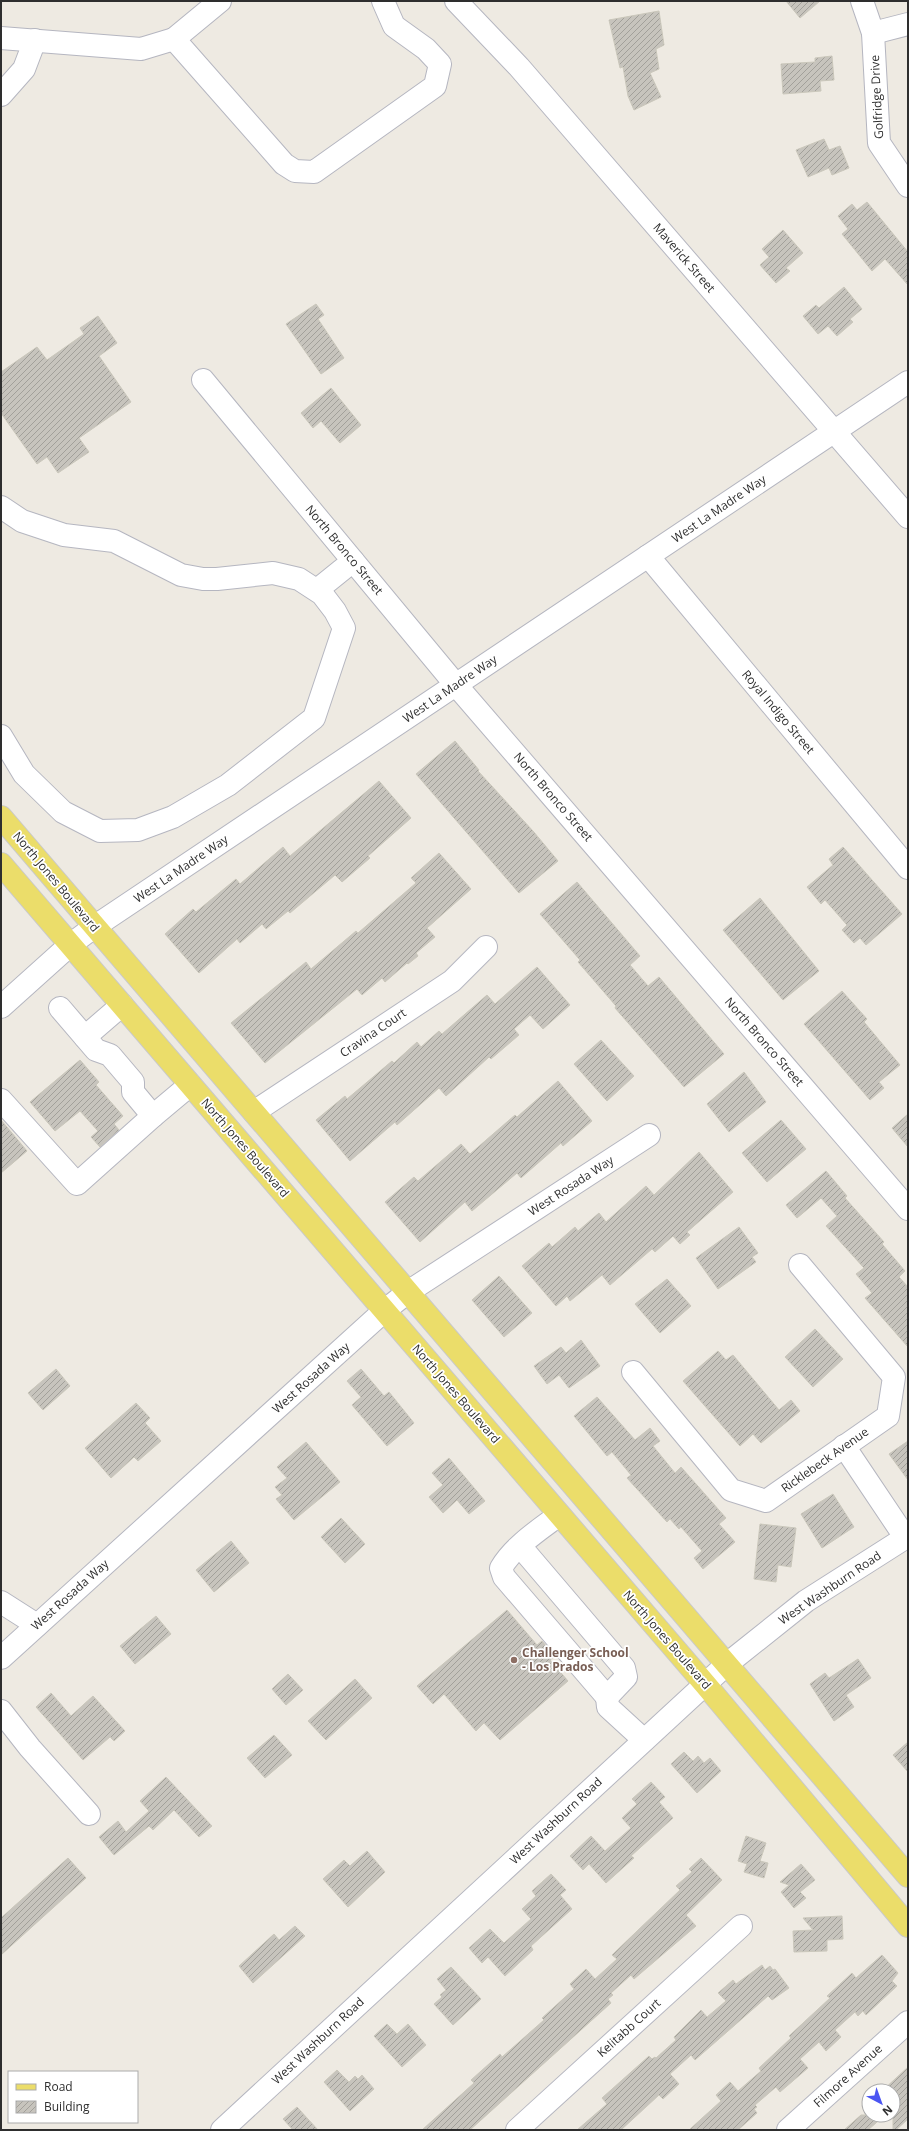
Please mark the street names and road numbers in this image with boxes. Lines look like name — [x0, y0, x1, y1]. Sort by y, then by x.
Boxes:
street label: Golfridge Drive — [866, 54, 887, 139]
street label: Maverick Street — [649, 219, 719, 296]
street label: West La Madre Way — [668, 470, 770, 546]
street label: North Bronco Street — [302, 501, 387, 598]
street label: West La Madre Way — [399, 650, 501, 726]
street label: Royal Indigo Street — [738, 666, 819, 757]
street label: North Bronco Street — [510, 749, 597, 845]
street label: North Jones Boulevard — [9, 828, 103, 936]
street label: West La Madre Way — [130, 830, 232, 906]
street label: North Bronco Street — [721, 994, 808, 1090]
street label: Cravina Court — [336, 1004, 409, 1061]
street label: North Jones Boulevard — [198, 1094, 293, 1201]
street label: West Rosada Way — [525, 1151, 618, 1220]
street label: West Rosada Way — [268, 1338, 354, 1417]
street label: North Jones Boulevard — [409, 1340, 504, 1447]
street label: Ricklebeck Avenue — [778, 1423, 872, 1496]
street label: West Washburn Road — [775, 1547, 884, 1628]
street label: West Rosada Way — [27, 1555, 113, 1634]
street label: North Jones Boulevard — [620, 1586, 715, 1693]
street label: West Washburn Road — [506, 1773, 606, 1868]
street label: West Washburn Road — [268, 1993, 368, 2088]
street label: Kelitabb Court — [593, 1994, 664, 2061]
street label: Filmore Avenue — [810, 2040, 886, 2111]

